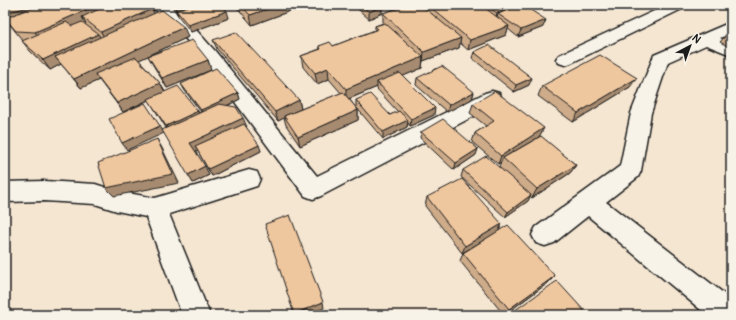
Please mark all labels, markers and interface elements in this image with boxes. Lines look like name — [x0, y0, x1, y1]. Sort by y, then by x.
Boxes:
north arrow — [670, 26, 710, 66]
text: N — [689, 31, 704, 47]

